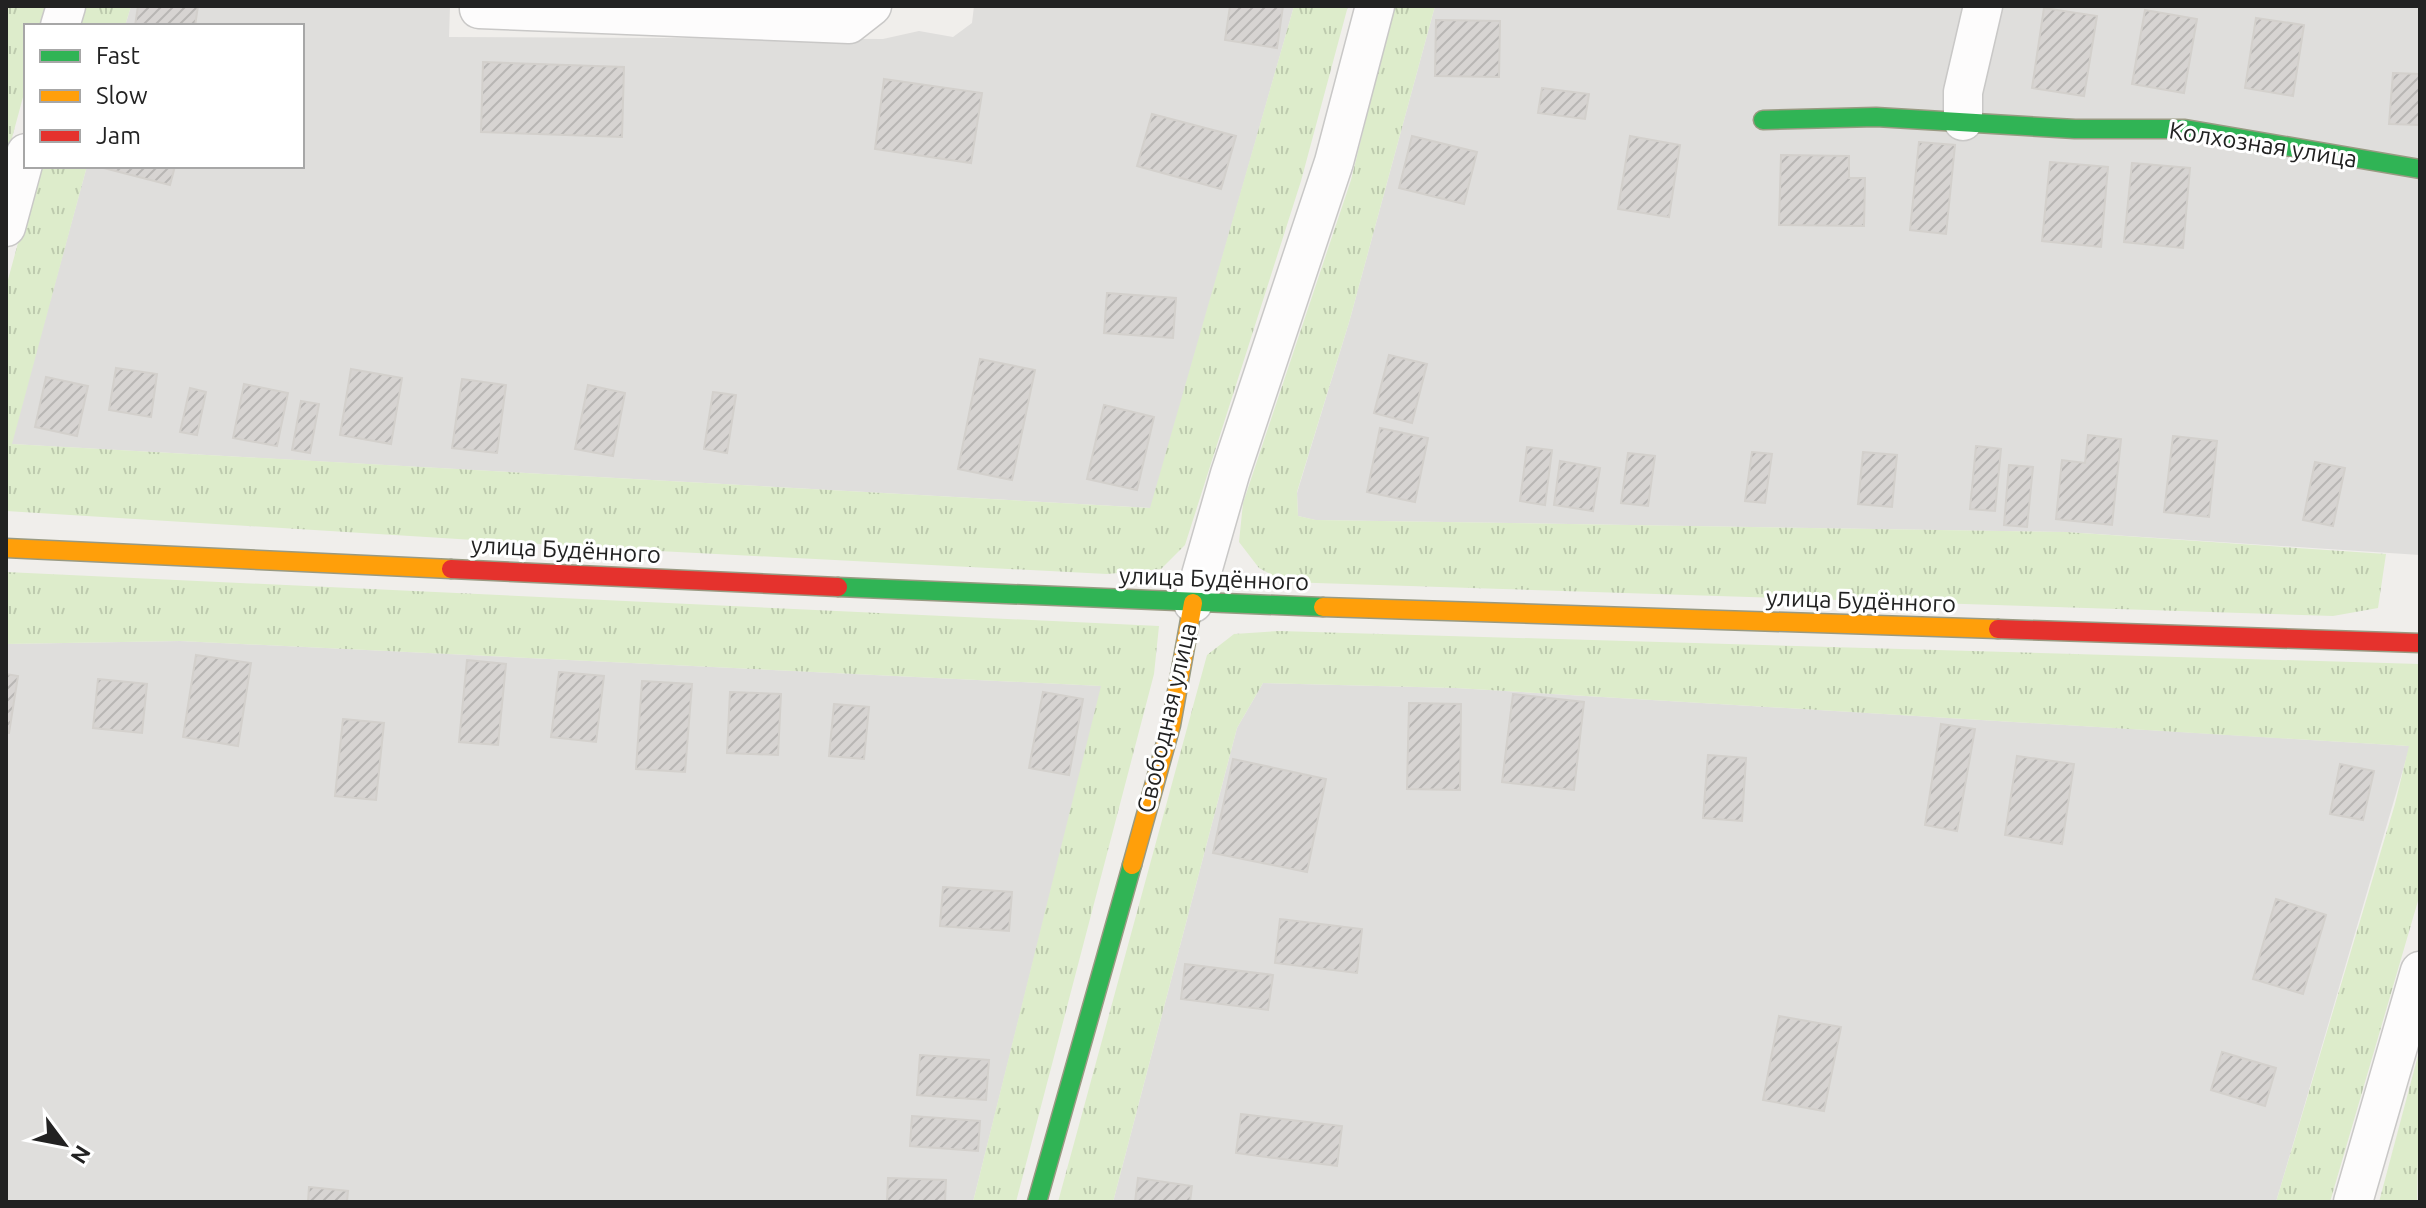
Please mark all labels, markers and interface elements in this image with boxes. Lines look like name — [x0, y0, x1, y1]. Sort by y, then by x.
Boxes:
legend — [24, 24, 304, 168]
text: Fast — [96, 42, 140, 69]
text: Slow — [96, 82, 148, 109]
street label: Колхозная улица — [2167, 116, 2359, 173]
text: Jam — [96, 122, 141, 149]
street label: улица Будённого — [470, 531, 662, 568]
street label: улица Будённого — [1118, 562, 1310, 595]
street label: улица Будённого — [1765, 584, 1957, 617]
street label: Свободная улица — [1131, 620, 1202, 816]
north arrow — [24, 1104, 104, 1184]
text: N — [66, 1141, 96, 1168]

